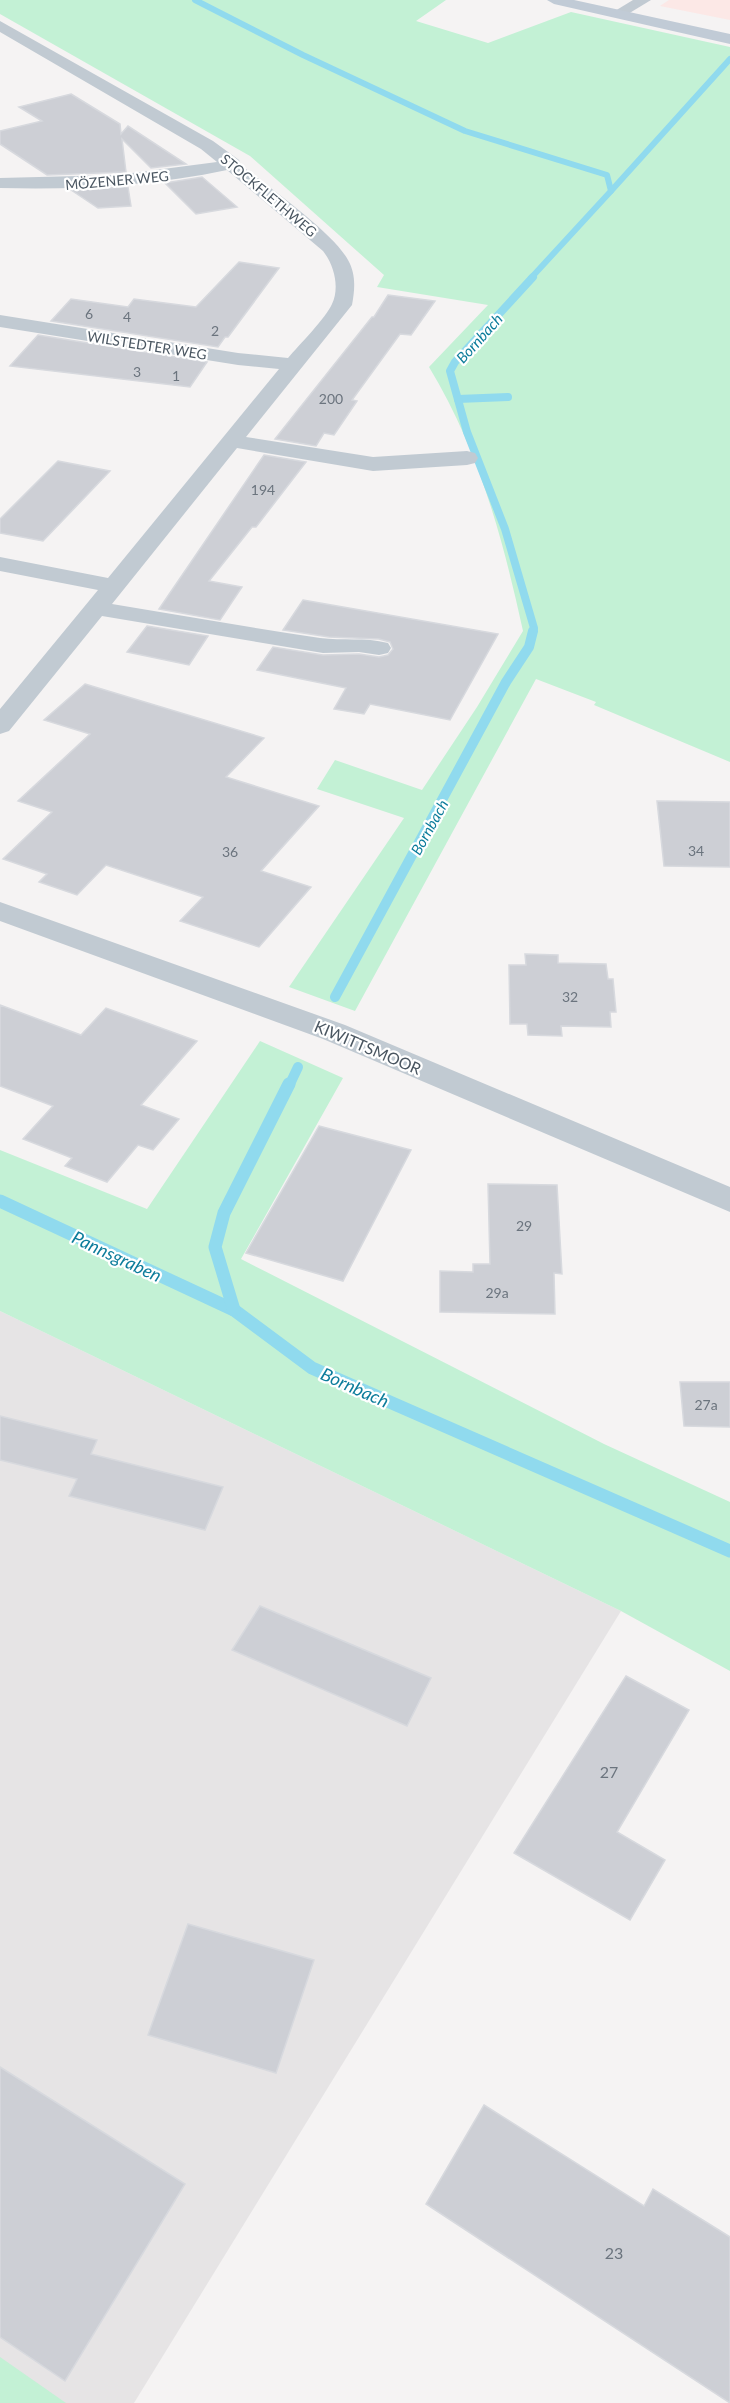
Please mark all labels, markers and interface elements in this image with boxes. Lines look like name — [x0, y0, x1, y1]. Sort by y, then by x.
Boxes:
street label: STOCKFLETHWEG — [218, 150, 320, 240]
street label: MÖZENER WEG — [64, 167, 170, 193]
house number: 6 — [85, 305, 93, 322]
house number: 4 — [123, 308, 131, 325]
water label: Bornbach — [452, 310, 506, 366]
house number: 2 — [211, 322, 219, 339]
street label: WILSTEDTER WEG — [86, 327, 208, 363]
house number: 3 — [133, 363, 141, 380]
house number: 1 — [172, 367, 180, 384]
house number: 200 — [319, 390, 343, 407]
house number: 194 — [251, 481, 275, 498]
water label: Bornbach — [407, 796, 451, 858]
house number: 34 — [688, 842, 704, 859]
house number: 36 — [222, 843, 238, 860]
house number: 32 — [562, 988, 578, 1005]
street label: KIWITTSMOOR — [312, 1016, 424, 1078]
house number: 29 — [516, 1217, 532, 1234]
water label: Pannsgraben — [69, 1226, 165, 1286]
house number: 29a — [485, 1284, 509, 1301]
water label: Bornbach — [318, 1362, 392, 1412]
house number: 27a — [694, 1396, 718, 1413]
house number: 27 — [600, 1762, 618, 1781]
house number: 23 — [605, 2243, 623, 2262]

